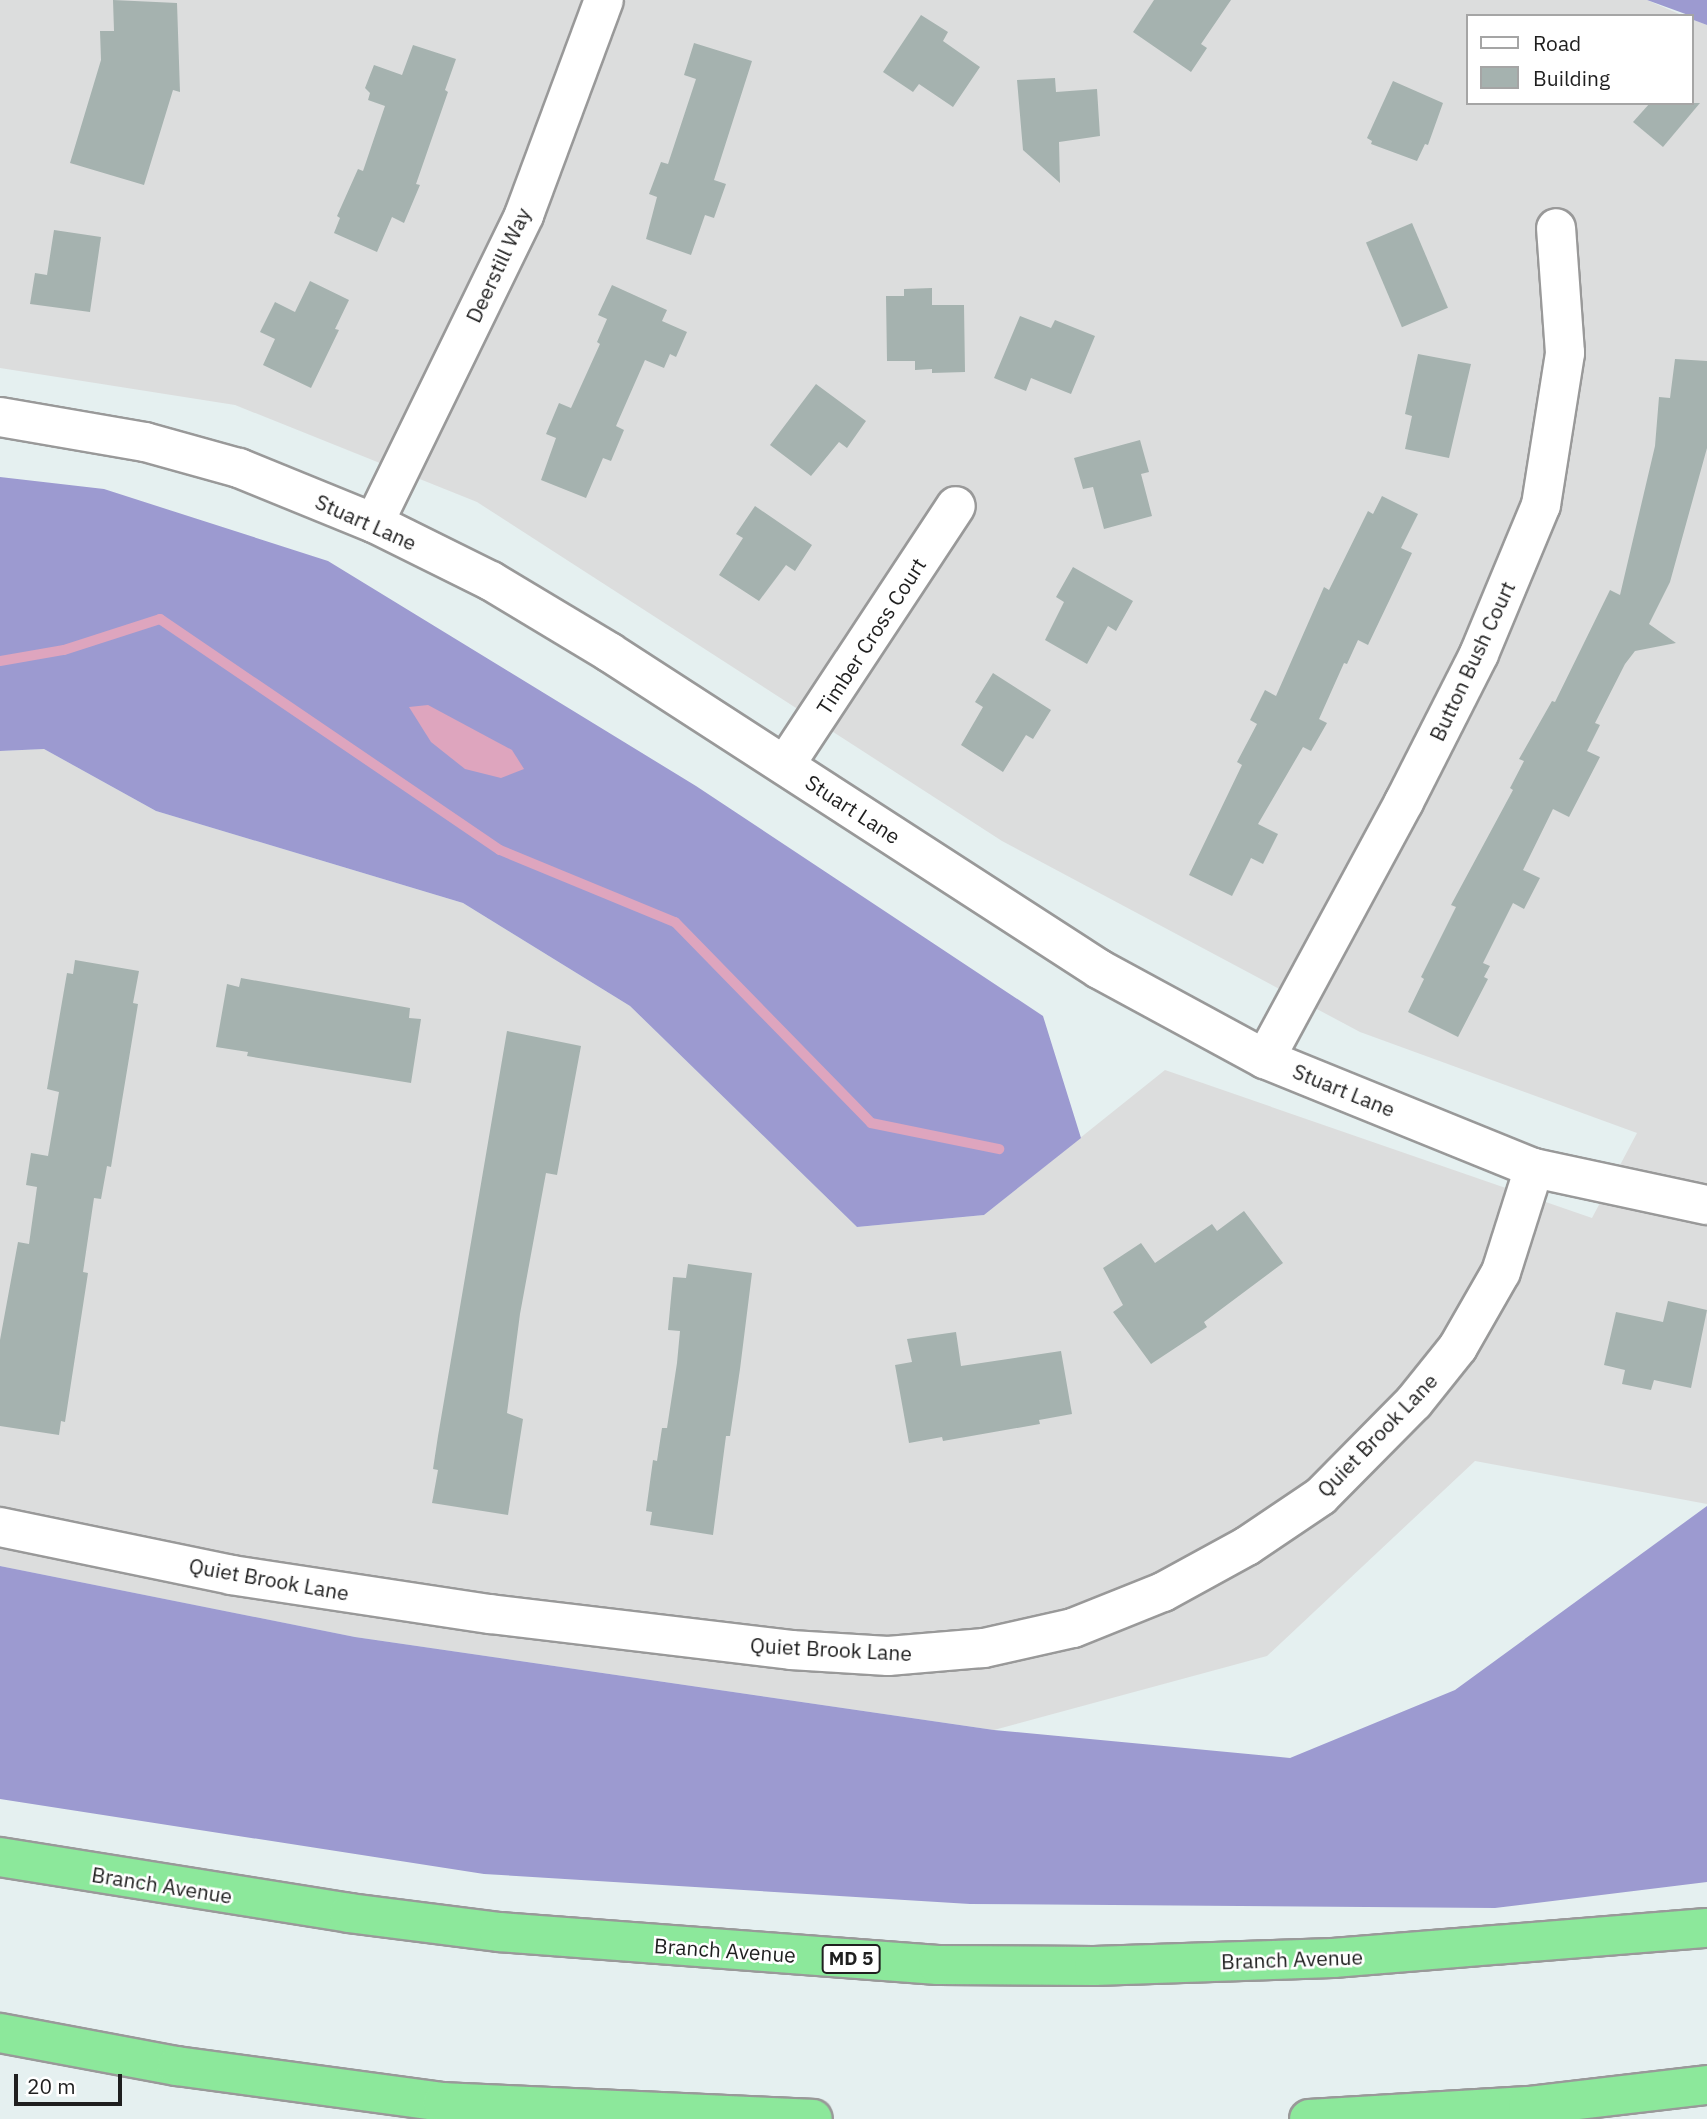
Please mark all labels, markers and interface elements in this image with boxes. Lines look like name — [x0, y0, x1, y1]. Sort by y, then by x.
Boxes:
legend — [1466, 14, 1693, 105]
text: Road — [1533, 29, 1581, 57]
text: Building — [1533, 64, 1610, 92]
street label: Deerstill Way — [460, 204, 536, 326]
street label: Stuart Lane — [312, 489, 420, 555]
street label: Timber Cross Court — [811, 553, 931, 719]
street label: Button Bush Court — [1424, 577, 1520, 745]
street label: Stuart Lane — [801, 769, 905, 849]
street label: Stuart Lane — [1289, 1058, 1399, 1122]
street label: Quiet Brook Lane — [1312, 1368, 1442, 1502]
street label: Quiet Brook Lane — [187, 1553, 351, 1605]
street label: Quiet Brook Lane — [749, 1632, 913, 1666]
street label: Branch Avenue — [90, 1861, 234, 1909]
street label: Branch Avenue — [653, 1932, 797, 1968]
road number: MD 5 — [821, 1943, 881, 1974]
street label: Branch Avenue — [1221, 1944, 1363, 1974]
scale bar — [18, 2060, 126, 2104]
text: 20 m — [27, 2072, 76, 2100]

